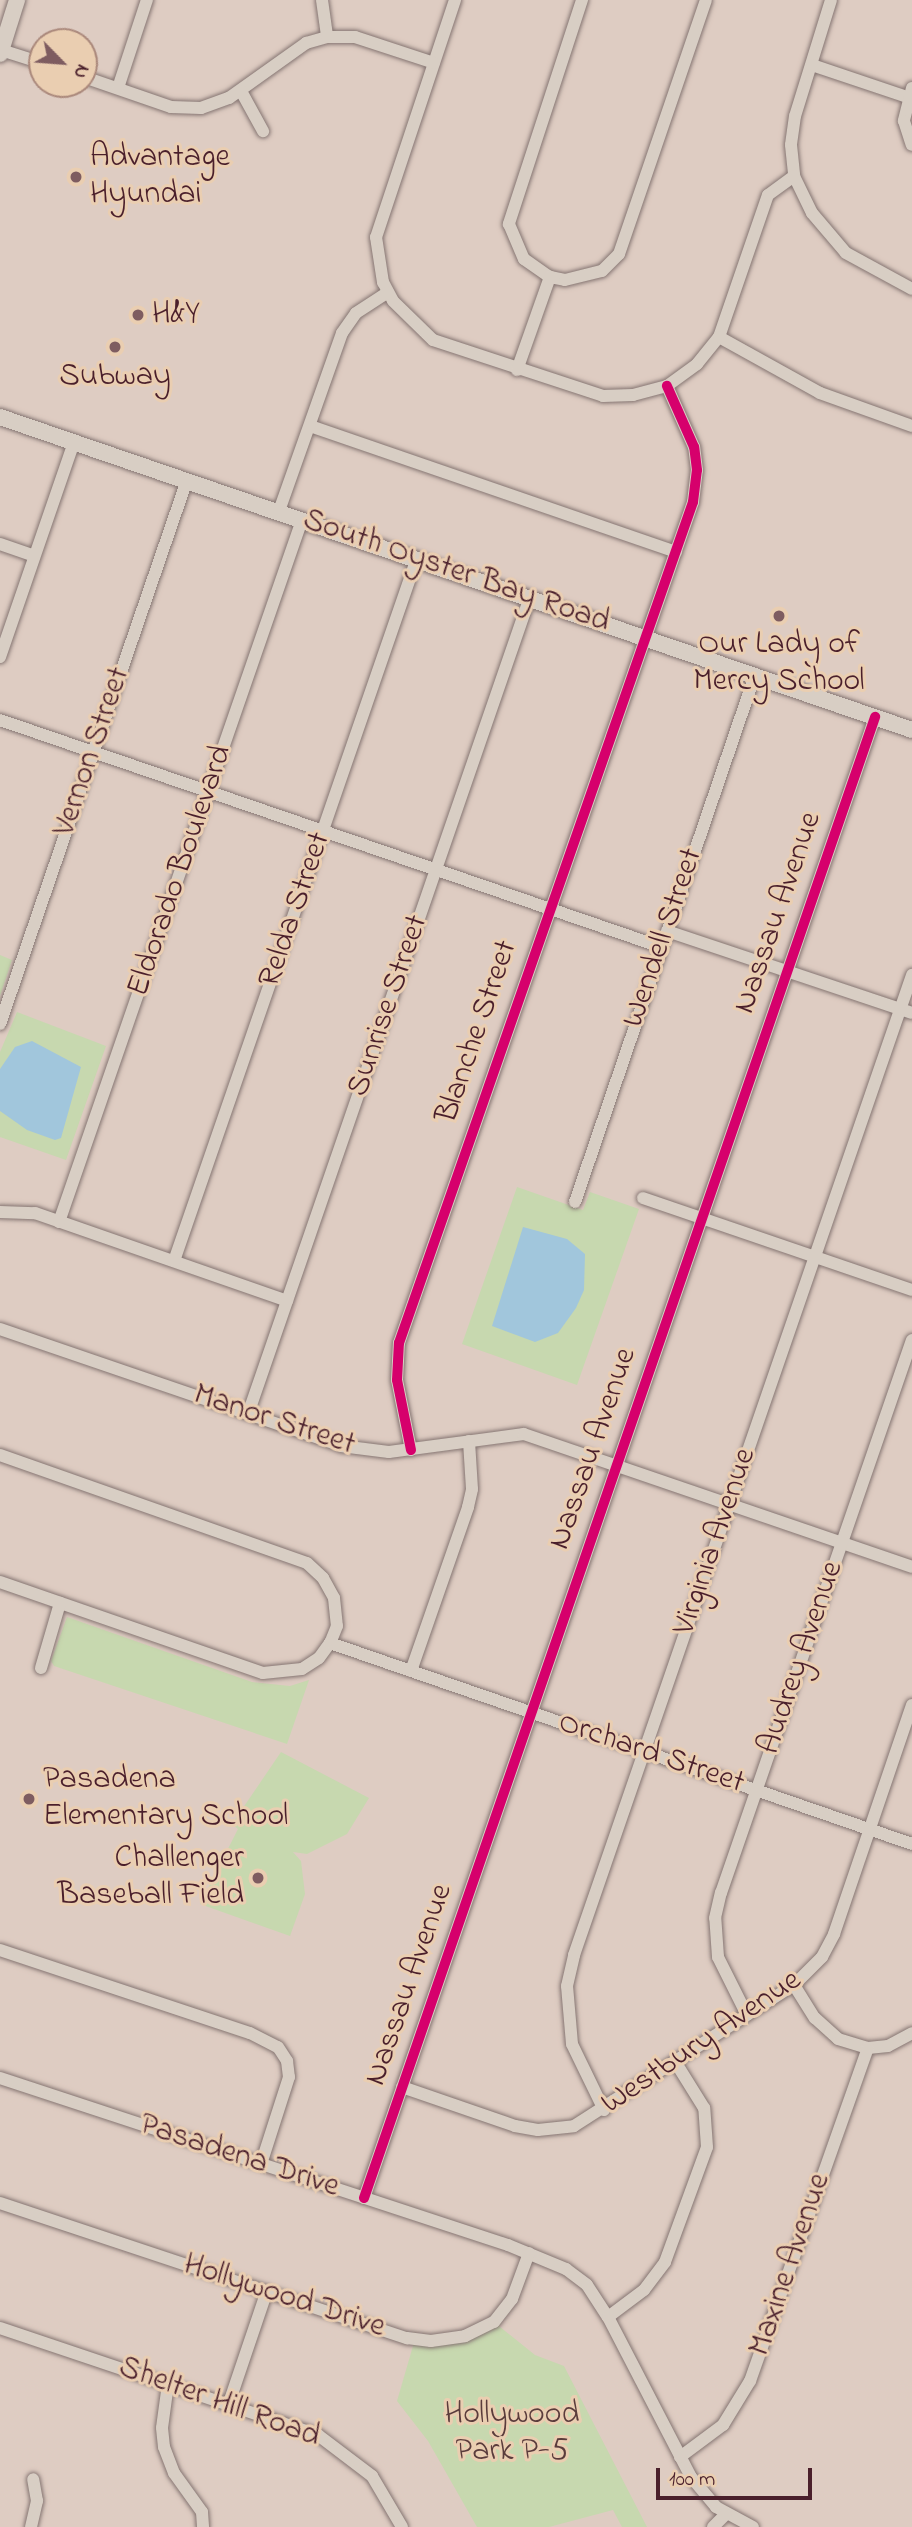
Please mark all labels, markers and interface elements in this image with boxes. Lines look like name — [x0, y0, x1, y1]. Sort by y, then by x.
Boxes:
north arrow — [28, 28, 98, 98]
text: N — [66, 60, 96, 83]
place label: Advantage Hyundai — [90, 140, 230, 215]
marker: Advantage Hyundai — [68, 169, 84, 185]
place label: H&Y — [152, 296, 200, 334]
marker: H&Y — [130, 307, 146, 323]
marker: Subway — [107, 339, 123, 355]
place label: Subway — [59, 358, 171, 396]
street label: South Oyster Bay Road — [298, 501, 614, 643]
marker: Our Lady of Mercy School — [771, 608, 787, 624]
place label: Our Lady of Mercy School — [693, 627, 865, 702]
street label: Vernon Street — [46, 662, 140, 842]
street label: Eldorado Boulevard — [120, 740, 242, 1002]
street label: Nassau Avenue — [727, 807, 831, 1019]
street label: Relda Street — [252, 827, 340, 993]
street label: Wendell Street — [615, 844, 713, 1032]
street label: Sunrise Street — [340, 910, 438, 1102]
street label: Blanche Street — [429, 936, 527, 1128]
street label: Nassau Avenue — [542, 1343, 646, 1555]
street label: Manor Street — [188, 1377, 360, 1465]
street label: Virginia Avenue — [666, 1444, 766, 1640]
street label: Audrey Avenue — [751, 1556, 853, 1760]
street label: Orchard Street — [553, 1704, 749, 1804]
place label: Pasadena Elementary School — [43, 1762, 288, 1837]
marker: Pasadena Elementary School — [21, 1791, 37, 1807]
place label: Challenger Baseball Field — [57, 1841, 244, 1916]
marker: Challenger Baseball Field — [250, 1870, 266, 1886]
street label: Nassau Avenue — [358, 1879, 462, 2091]
street label: Westbury Avenue — [595, 1962, 809, 2124]
street label: Pasadena Drive — [134, 2107, 344, 2207]
street label: Maxine Avenue — [742, 2169, 840, 2361]
street label: Hollywood Drive — [178, 2246, 390, 2348]
street label: Shelter Hill Road — [113, 2349, 325, 2457]
park label: Hollywood Park P-5 — [445, 2397, 579, 2472]
scale bar — [660, 2454, 816, 2498]
text: 100 m — [669, 2465, 715, 2495]

